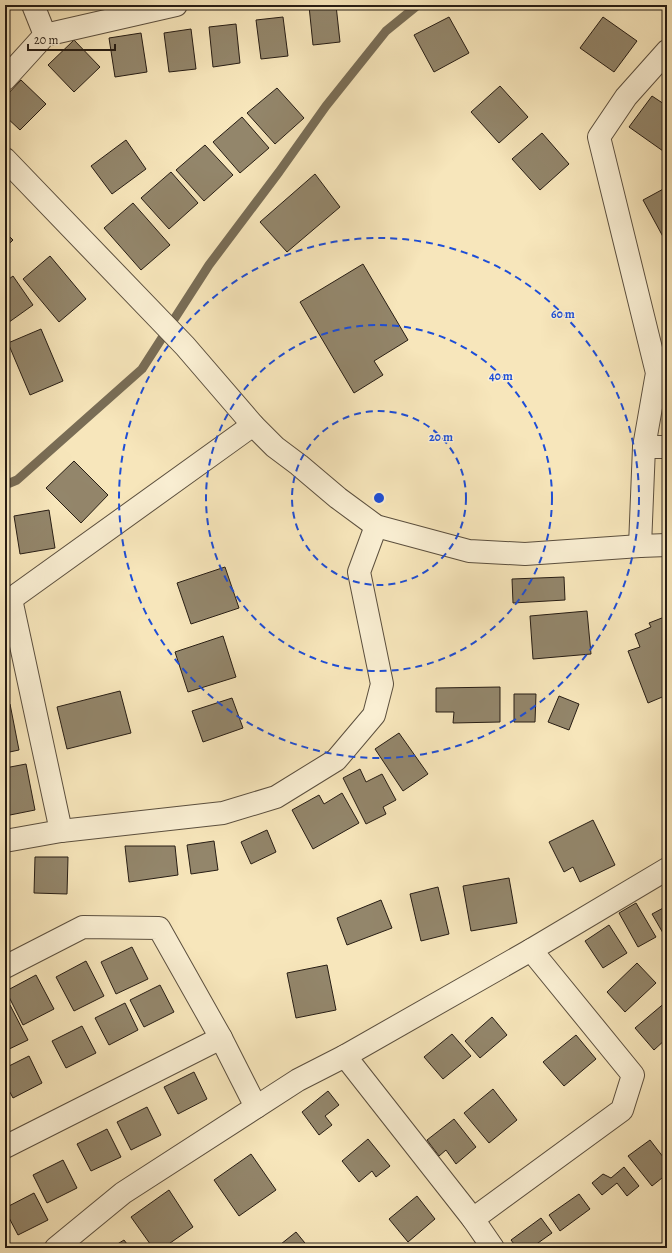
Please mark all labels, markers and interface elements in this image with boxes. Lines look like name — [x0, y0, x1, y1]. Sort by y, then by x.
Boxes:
scale bar — [28, 26, 115, 52]
text: 20 m — [34, 32, 58, 48]
text: 60 m — [551, 306, 575, 322]
text: 40 m — [489, 368, 513, 384]
text: 20 m — [429, 429, 453, 445]
centre of rings — [372, 491, 386, 505]

